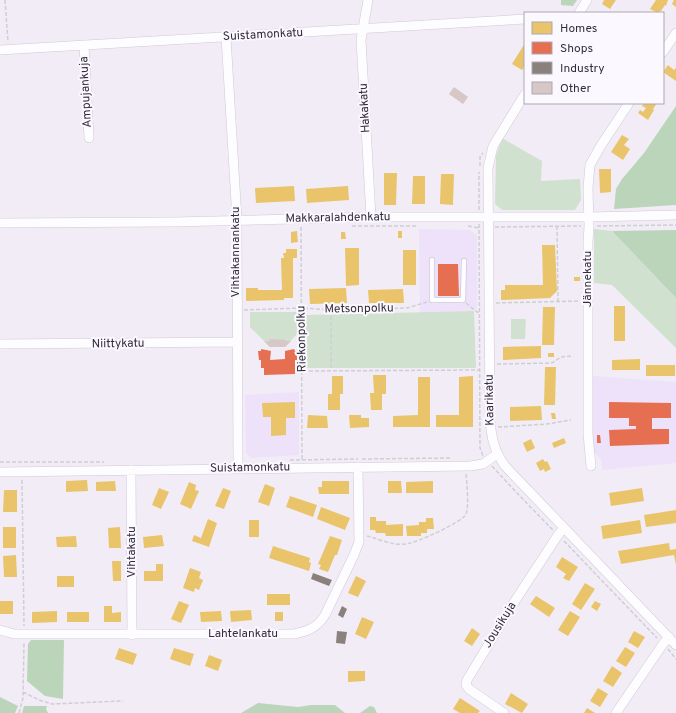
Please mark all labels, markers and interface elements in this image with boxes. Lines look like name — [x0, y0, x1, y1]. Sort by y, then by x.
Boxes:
legend — [524, 12, 664, 104]
text: Homes — [560, 21, 597, 37]
street label: Suistamonkatu — [222, 25, 304, 45]
text: Shops — [560, 41, 593, 57]
street label: Ampujankuja — [76, 56, 96, 128]
text: Industry — [560, 61, 605, 77]
text: Other — [560, 81, 592, 97]
street label: Hakakatu — [356, 83, 374, 133]
street label: Vihtakannankatu — [228, 207, 244, 297]
street label: Makkaralahdenkatu — [285, 209, 391, 227]
street label: Jännekatu — [580, 251, 596, 307]
street label: Metsonpolku — [324, 300, 394, 318]
street label: Riekonpolku — [293, 305, 311, 373]
street label: Niittykatu — [91, 336, 145, 352]
street label: Kaarikatu — [482, 374, 498, 426]
street label: Suistamonkatu — [210, 459, 290, 477]
street label: Vihtakatu — [124, 526, 140, 578]
street label: Jousikuja — [480, 599, 520, 651]
street label: Lahtelankatu — [208, 626, 278, 642]

